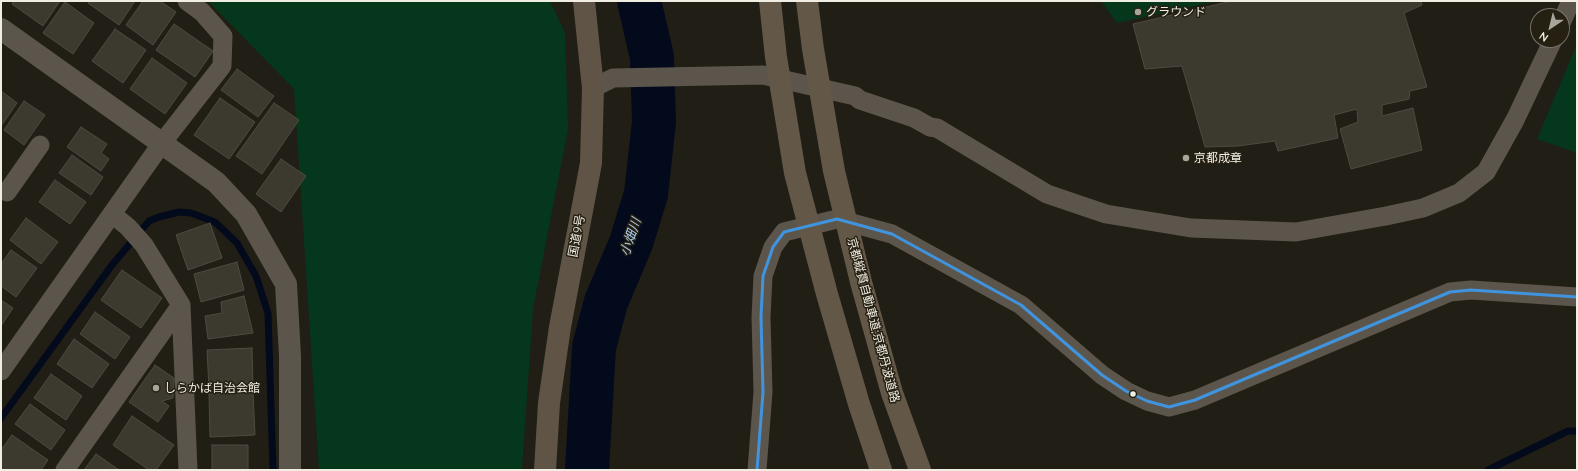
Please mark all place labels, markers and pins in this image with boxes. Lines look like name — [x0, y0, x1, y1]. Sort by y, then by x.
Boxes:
place label: グラウンド — [1146, 5, 1206, 19]
marker: グラウンド — [1133, 7, 1143, 17]
place label: 京都成章 — [1194, 151, 1242, 165]
marker: 京都成章 — [1181, 153, 1191, 163]
place label: しらかば自治会館 — [164, 381, 260, 395]
marker: しらかば自治会館 — [151, 383, 161, 393]
unlabelled marker — [1128, 389, 1138, 399]

